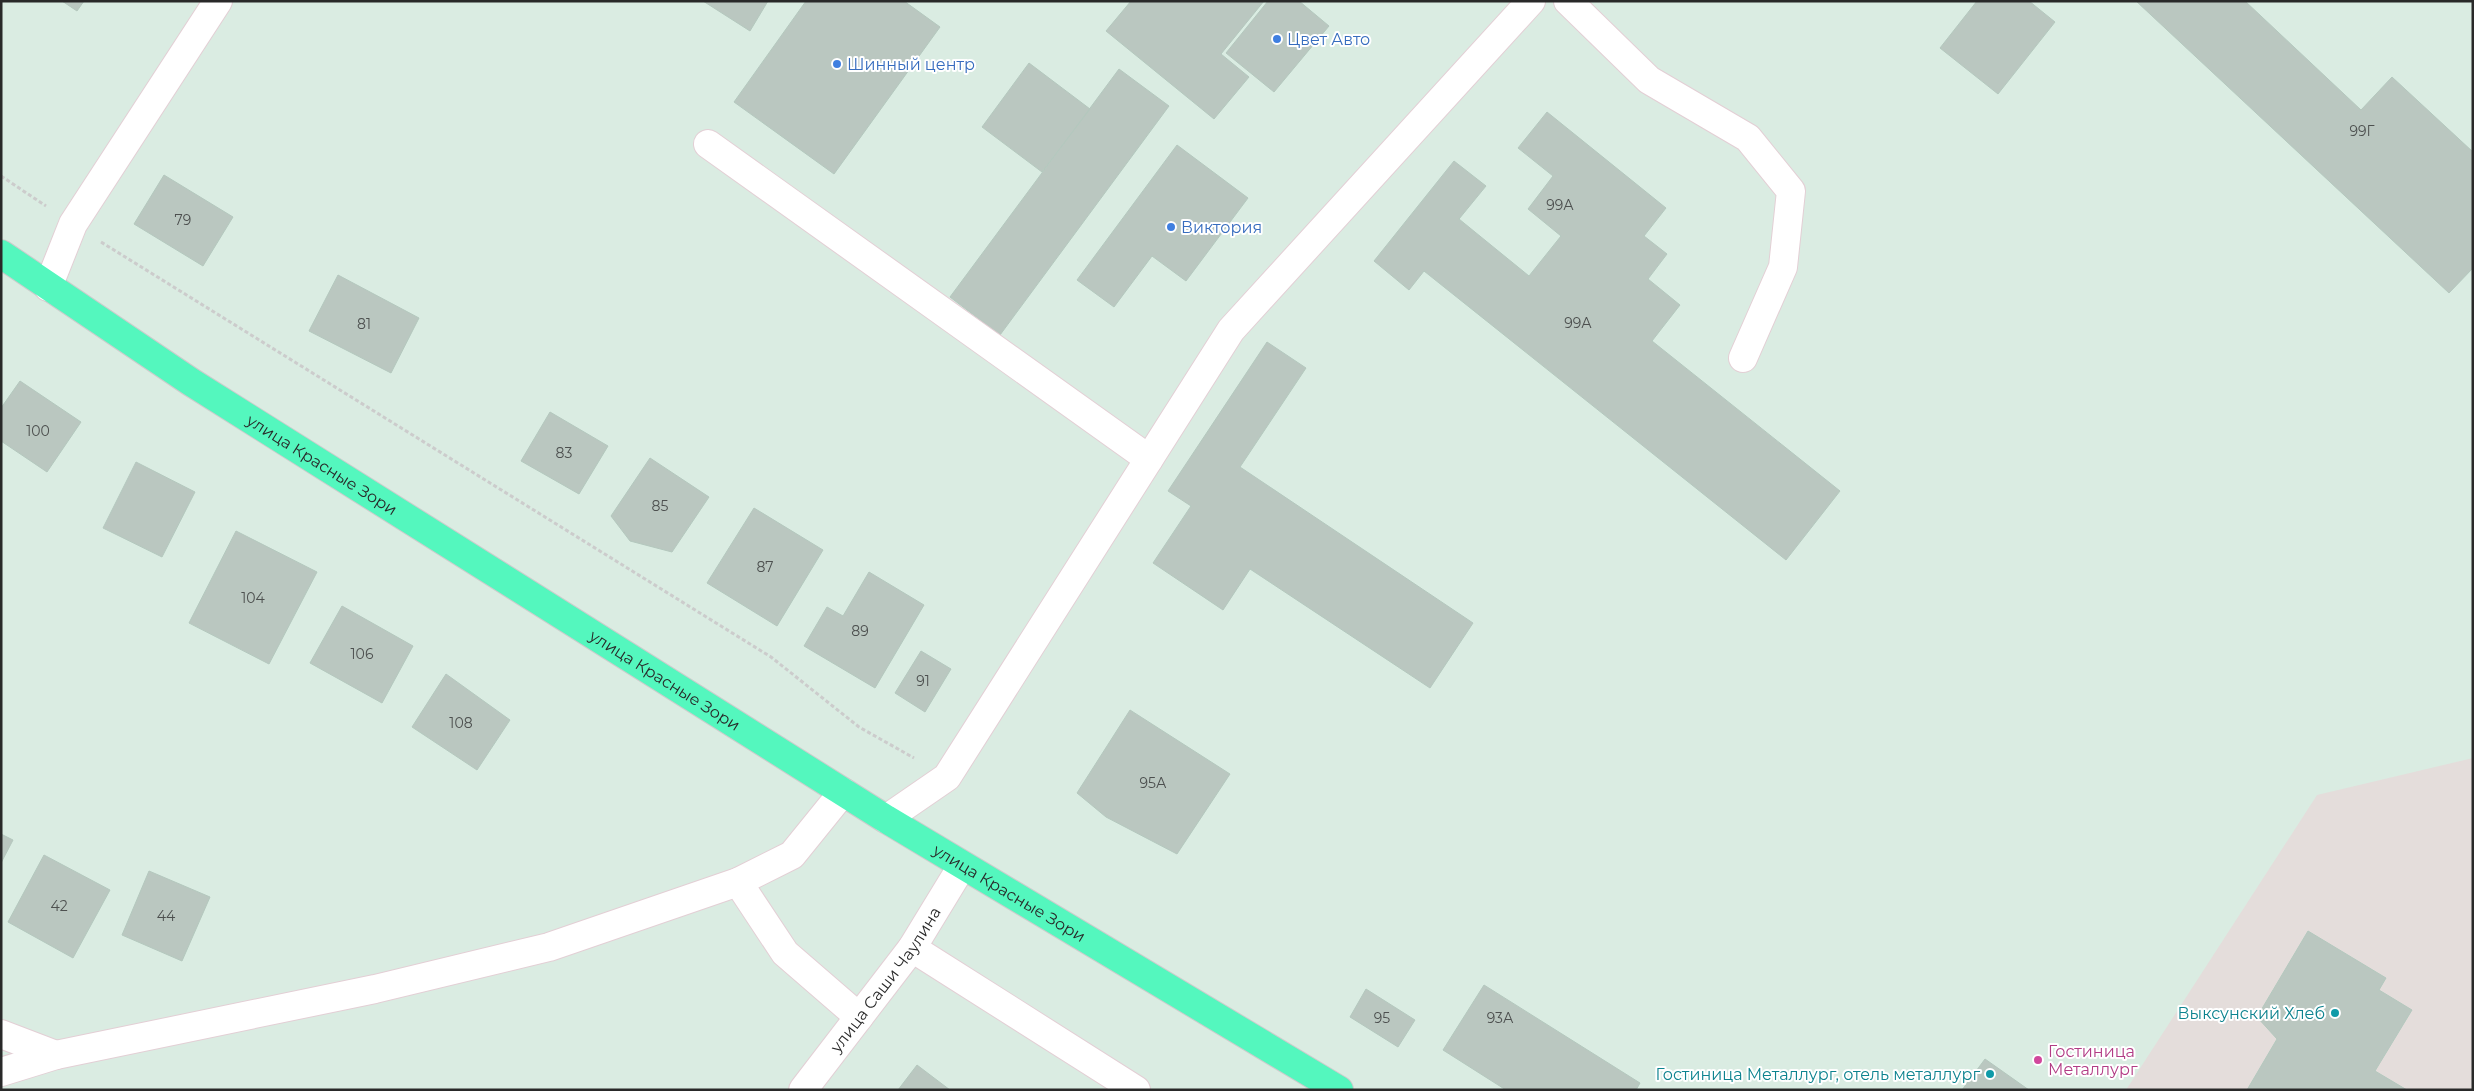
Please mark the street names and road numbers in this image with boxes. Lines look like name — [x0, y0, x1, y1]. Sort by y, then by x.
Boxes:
street label: улица Красные Зори — [242, 410, 401, 519]
street label: улица Красные Зори — [585, 626, 743, 735]
street label: улица Красные Зори — [929, 840, 1089, 946]
street label: улица Саши Чаулина — [826, 903, 945, 1057]

